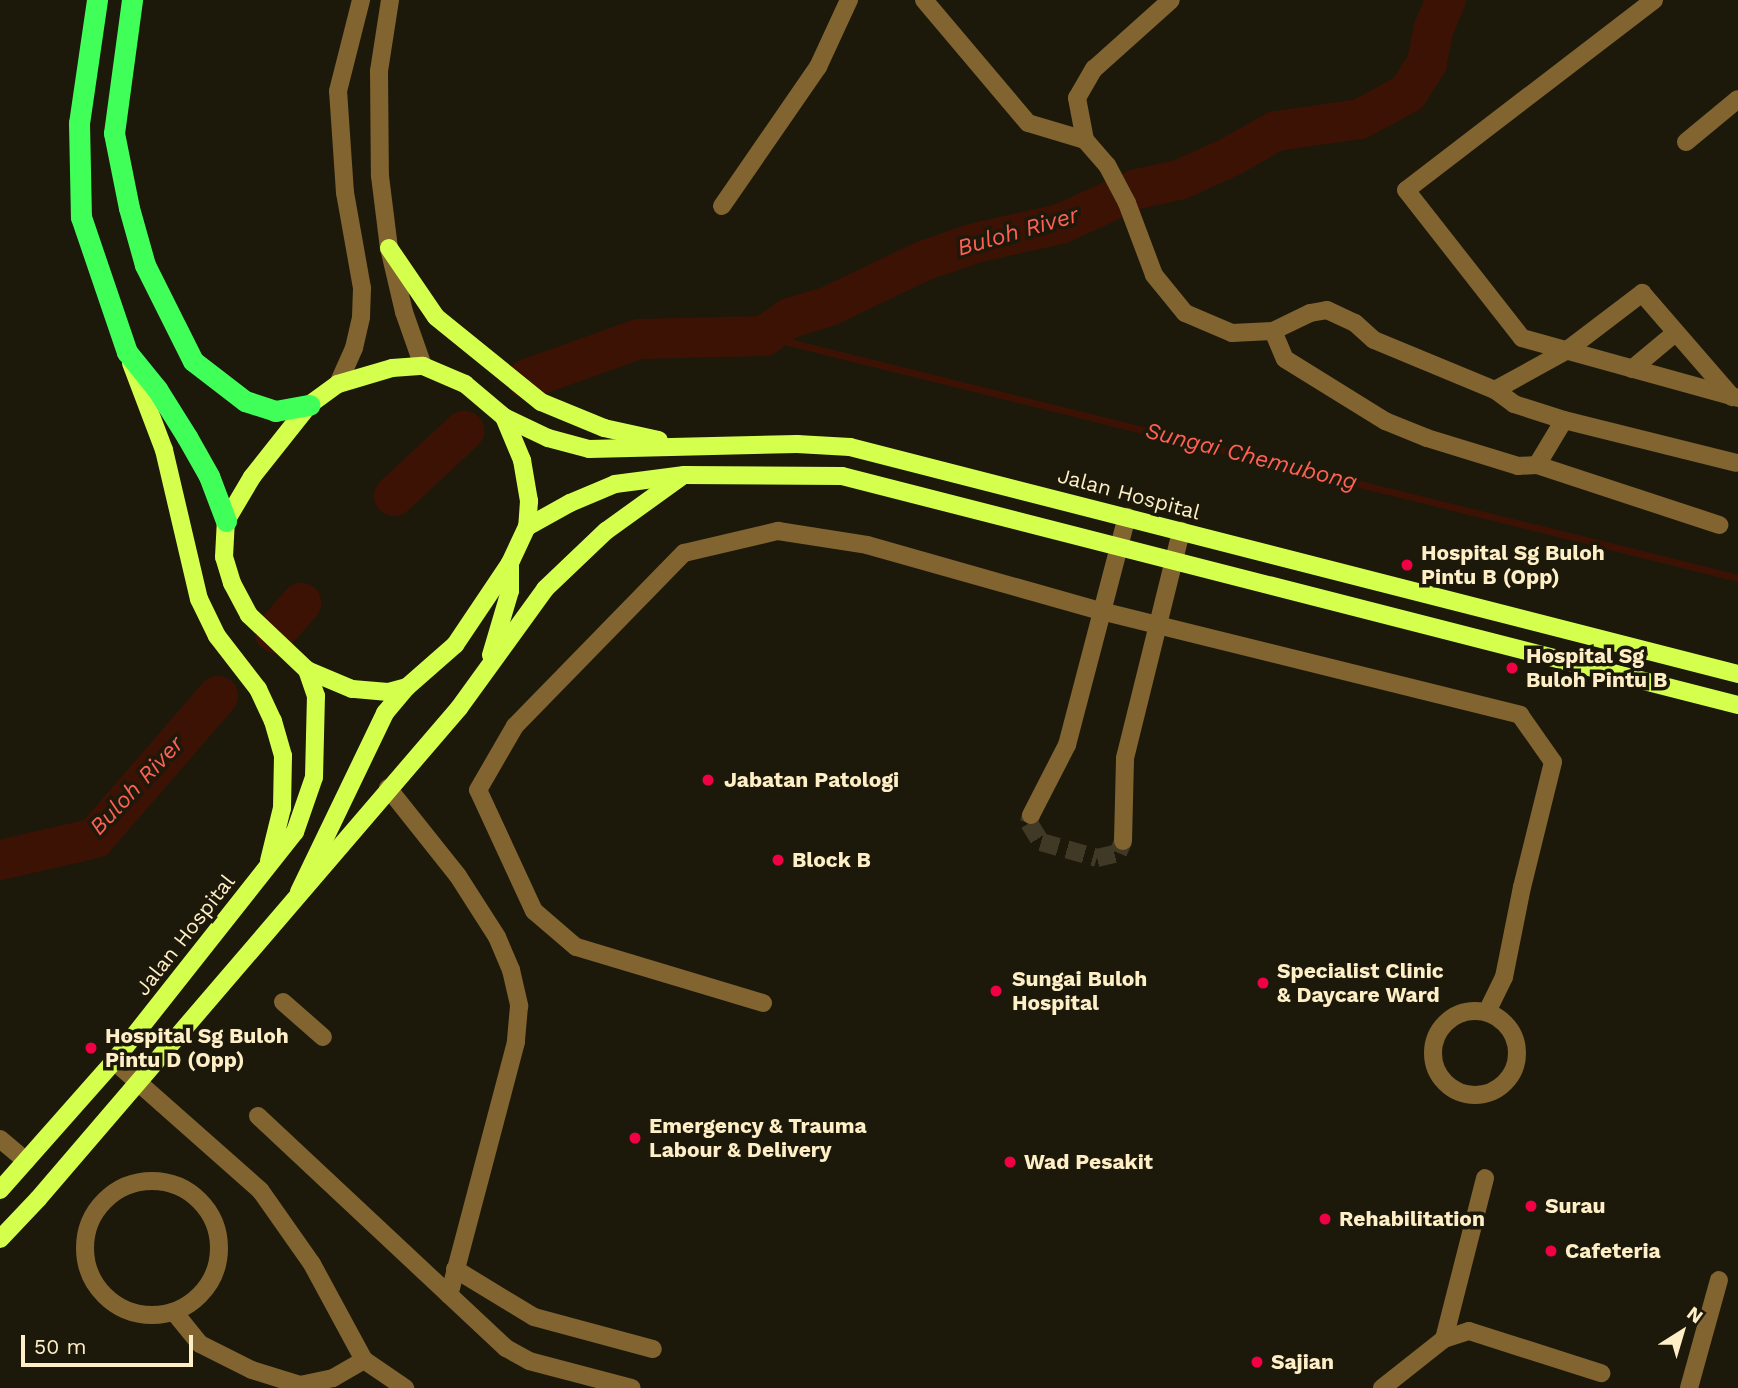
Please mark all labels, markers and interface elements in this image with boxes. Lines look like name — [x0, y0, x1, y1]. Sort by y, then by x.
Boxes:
water label: Buloh River — [954, 202, 1082, 262]
water label: Sungai Chemubong — [1142, 417, 1360, 497]
street label: Jalan Hospital — [1055, 463, 1203, 525]
place label: Hospital Sg Buloh Pintu B (Opp) — [1421, 540, 1605, 590]
marker: Hospital Sg Buloh Pintu B (Opp) — [1399, 557, 1415, 573]
place label: Hospital Sg Buloh Pintu B — [1526, 643, 1667, 693]
marker: Hospital Sg Buloh Pintu B — [1504, 660, 1520, 676]
water label: Buloh River — [84, 731, 190, 841]
place label: Jabatan Patologi — [724, 767, 899, 793]
marker: Jabatan Patologi — [698, 770, 718, 790]
place label: Block B — [792, 847, 871, 873]
marker: Block B — [770, 852, 786, 868]
street label: Jalan Hospital — [130, 869, 240, 1001]
place label: Specialist Clinic & Daycare Ward — [1277, 958, 1444, 1008]
place label: Sungai Buloh Hospital — [1012, 966, 1147, 1016]
marker: Specialist Clinic & Daycare Ward — [1255, 975, 1271, 991]
marker: Sungai Buloh Hospital — [986, 981, 1006, 1001]
place label: Hospital Sg Buloh Pintu D (Opp) — [105, 1023, 289, 1073]
marker: Hospital Sg Buloh Pintu D (Opp) — [83, 1040, 99, 1056]
place label: Emergency & Trauma Labour & Delivery — [649, 1113, 867, 1163]
marker: Emergency & Trauma Labour & Delivery — [627, 1130, 643, 1146]
place label: Wad Pesakit — [1024, 1149, 1153, 1175]
marker: Wad Pesakit — [1002, 1154, 1018, 1170]
place label: Surau — [1545, 1193, 1606, 1219]
marker: Surau — [1523, 1198, 1539, 1214]
place label: Rehabilitation — [1339, 1206, 1485, 1232]
marker: Rehabilitation — [1317, 1211, 1333, 1227]
place label: Cafeteria — [1565, 1238, 1661, 1264]
marker: Cafeteria — [1543, 1243, 1559, 1259]
north arrow — [1647, 1297, 1717, 1367]
text: N — [1682, 1301, 1707, 1328]
scale bar — [24, 1322, 196, 1366]
text: 50 m — [34, 1334, 86, 1359]
place label: Sajian — [1271, 1349, 1334, 1375]
marker: Sajian — [1249, 1354, 1265, 1370]

